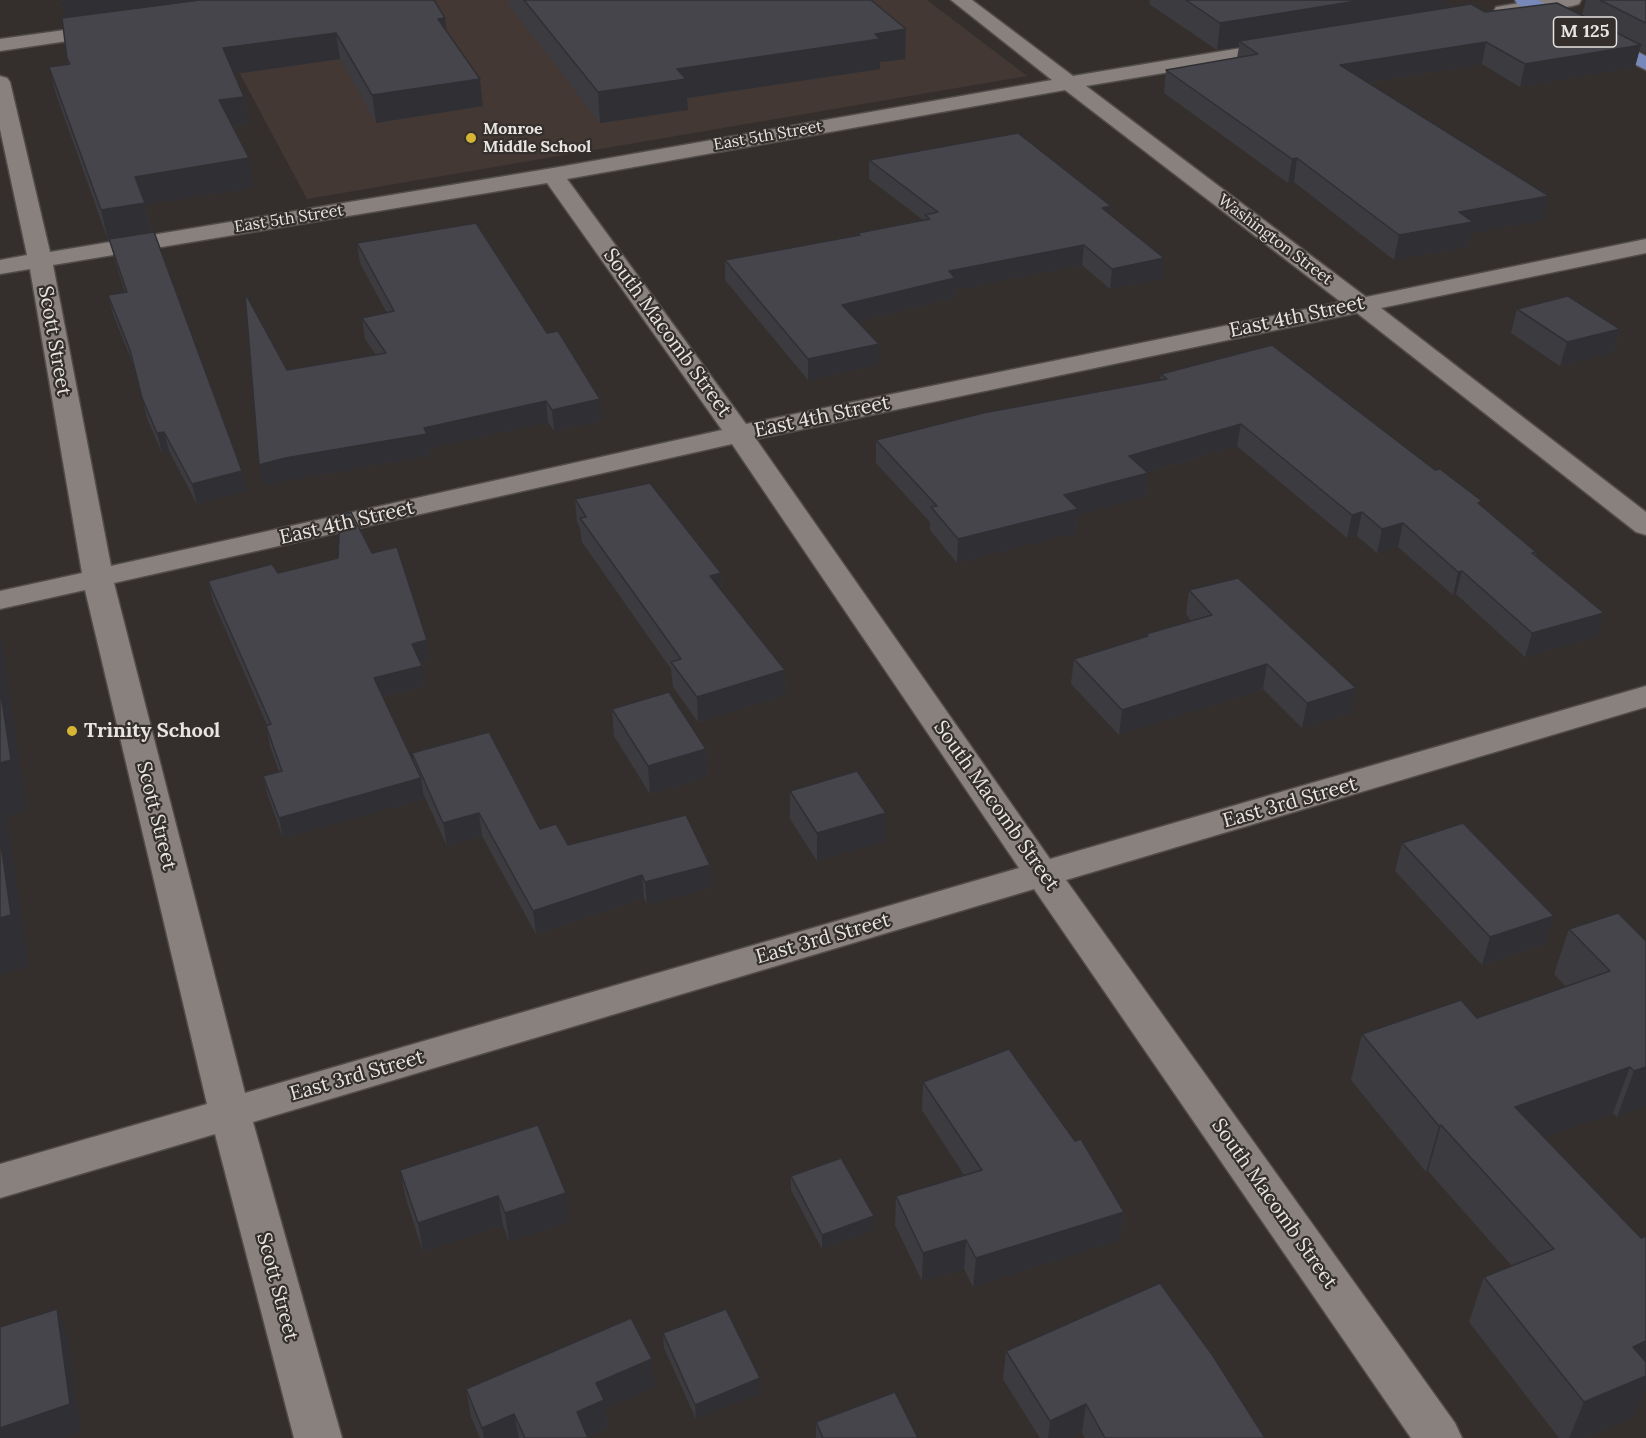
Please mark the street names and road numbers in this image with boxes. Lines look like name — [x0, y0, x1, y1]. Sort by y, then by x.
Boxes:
road number: M 125 — [1554, 17, 1616, 47]
street label: East 5th Street — [712, 117, 824, 155]
street label: Washington Street — [1214, 191, 1336, 289]
street label: East 5th Street — [233, 201, 345, 237]
street label: South Macomb Street — [598, 244, 736, 422]
street label: Scott Street — [33, 284, 75, 398]
street label: East 4th Street — [1227, 291, 1367, 343]
street label: East 4th Street — [752, 391, 892, 443]
street label: East 4th Street — [277, 496, 417, 550]
street label: South Macomb Street — [928, 716, 1064, 896]
street label: Scott Street — [131, 759, 181, 873]
street label: East 3rd Street — [1220, 772, 1360, 834]
street label: East 3rd Street — [753, 908, 893, 970]
street label: East 3rd Street — [287, 1045, 427, 1107]
street label: South Macomb Street — [1206, 1114, 1342, 1294]
street label: Scott Street — [251, 1230, 303, 1344]

